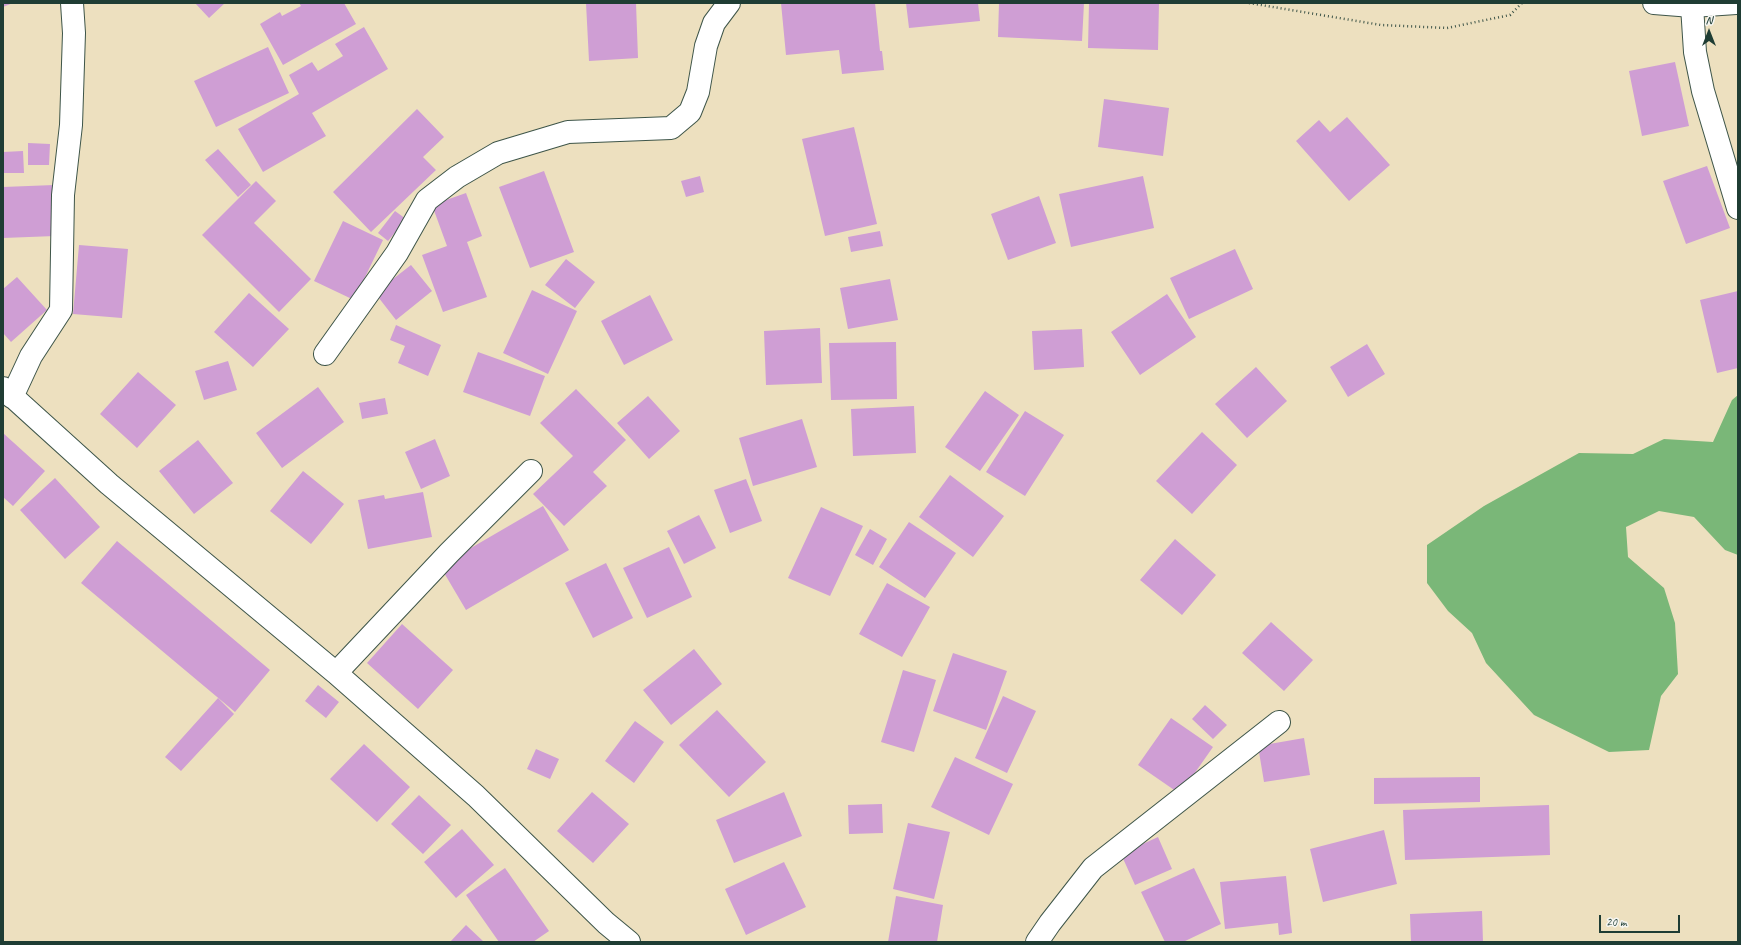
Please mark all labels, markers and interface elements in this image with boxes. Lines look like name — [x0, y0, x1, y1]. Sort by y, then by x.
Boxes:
north arrow — [1689, 12, 1729, 52]
text: N — [1706, 13, 1712, 27]
scale bar — [1601, 907, 1682, 933]
text: 20 m — [1606, 914, 1626, 930]

